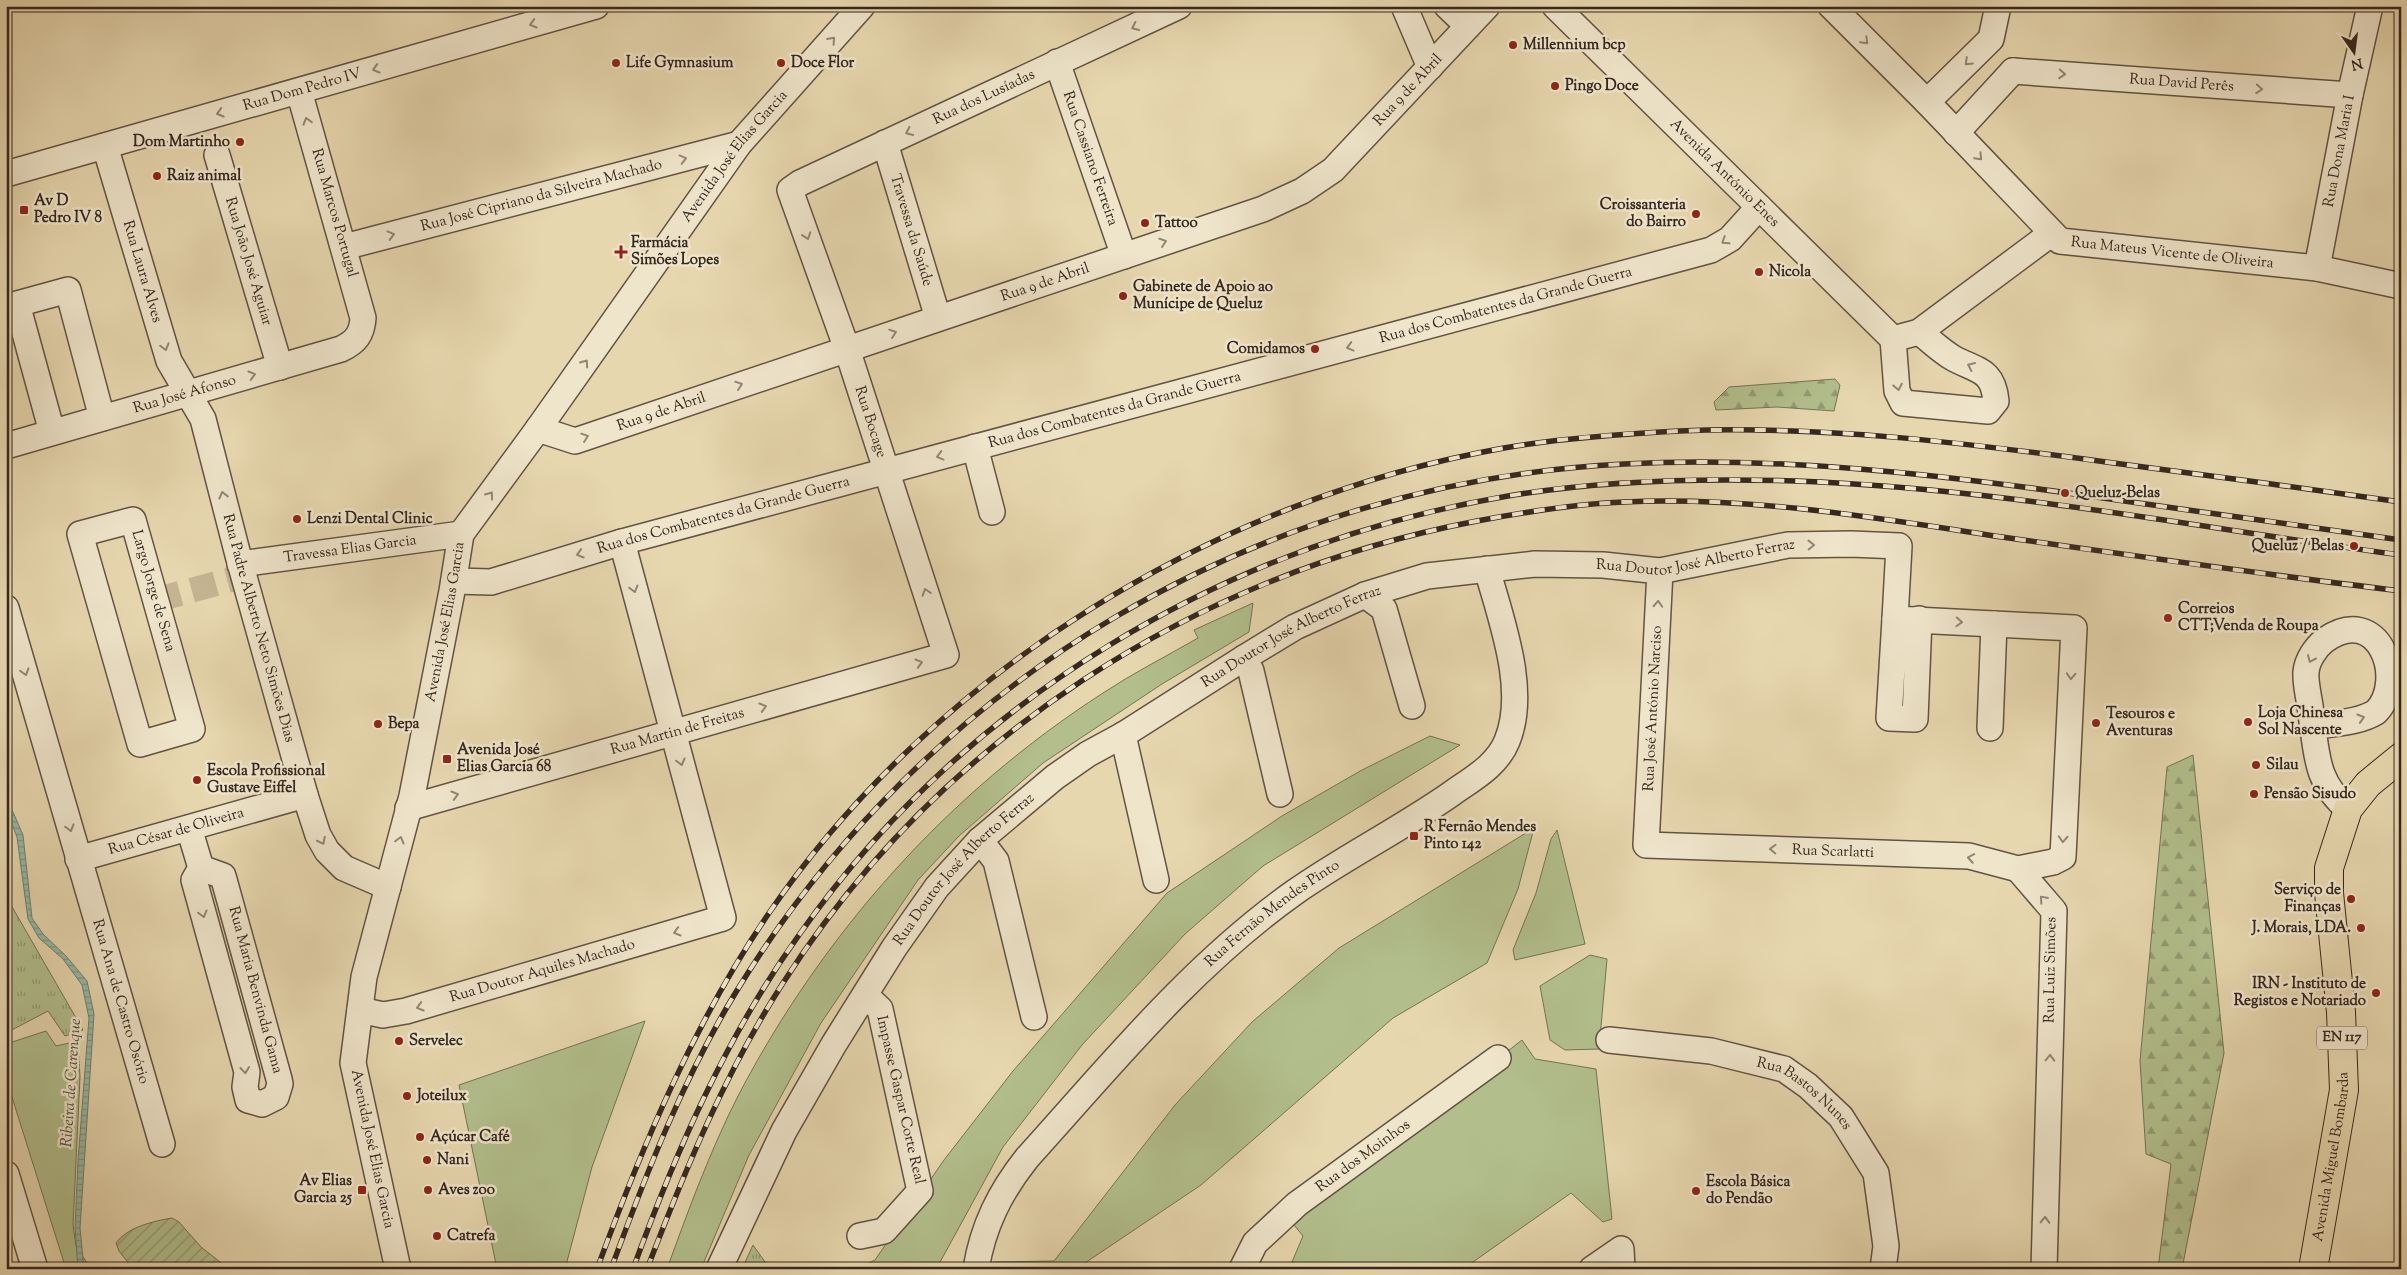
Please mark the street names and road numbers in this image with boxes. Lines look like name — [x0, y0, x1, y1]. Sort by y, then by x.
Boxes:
street label: Rua 9 de Abril — [1369, 49, 1447, 131]
street label: Rua Dom Pedro IV — [241, 63, 364, 116]
street label: Rua dos Lusíadas — [929, 64, 1039, 130]
street label: Rua David Perês — [2129, 69, 2235, 97]
street label: Avenida José Elias Garcia — [677, 86, 793, 226]
street label: Rua Cassiano Ferreira — [1057, 88, 1123, 229]
street label: Rua Dona Maria I — [2318, 93, 2360, 209]
street label: Avenida António Enes — [1665, 114, 1784, 232]
street label: Rua Marcos Portugal — [306, 146, 362, 280]
street label: Rua José Cipriano da Silveira Machado — [418, 154, 664, 237]
street label: Travessa da Saúde — [884, 171, 938, 289]
street label: Rua João José Aguiar — [220, 195, 278, 328]
street label: Rua Laura Alves — [117, 218, 168, 325]
street label: Rua Mateus Vicente de Oliveira — [2070, 232, 2275, 274]
street label: Rua 9 de Abril — [998, 258, 1092, 307]
street label: Rua dos Combatentes da Grande Guerra — [1377, 261, 1635, 349]
street label: Rua dos Combatentes da Grande Guerra — [986, 366, 1243, 454]
street label: Rua José Afonso — [131, 369, 239, 419]
street label: Rua Bocage — [849, 383, 891, 461]
street label: Rua 9 de Abril — [614, 387, 708, 437]
street label: Rua dos Combatentes da Grande Guerra — [595, 471, 852, 559]
street label: Rua Padre Alberto Neto Simões Dias — [217, 512, 300, 745]
street label: Largo Jorge de Sena — [126, 528, 180, 654]
street label: Travessa Elias Garcia — [282, 530, 418, 568]
street label: Rua Doutor José Alberto Ferraz — [1596, 534, 1795, 582]
street label: Avenida José Elias Garcia — [420, 540, 470, 704]
street label: Rua Doutor José Alberto Ferraz — [1197, 580, 1384, 693]
street label: Rua José António Narciso — [1638, 625, 1668, 792]
street label: Rua Martin de Freitas — [608, 702, 747, 760]
street label: Rua Doutor José Alberto Ferraz — [888, 788, 1039, 950]
street label: Rua César de Oliveira — [106, 802, 247, 860]
street label: Rua Scarlatti — [1791, 840, 1875, 864]
street label: Rua Fernão Mendes Pinto — [1200, 855, 1344, 972]
street label: Rua Maria Benvinda Gama — [223, 904, 287, 1076]
street label: Rua Ana de Castro Osório — [87, 917, 155, 1087]
street label: Rua Luiz Simões — [2040, 917, 2062, 1023]
street label: Rua Doutor Aquiles Machado — [447, 934, 638, 1008]
street label: Impasse Gaspar Corte Real — [870, 1014, 930, 1186]
road number: EN 117 — [2317, 1026, 2367, 1050]
street label: Rua Bastos Nunes — [1755, 1052, 1857, 1134]
street label: Avenida José Elias Garcia — [345, 1068, 399, 1231]
street label: Avenida Miguel Bombarda — [2307, 1071, 2355, 1243]
street label: Rua dos Moinhos — [1311, 1114, 1415, 1198]

